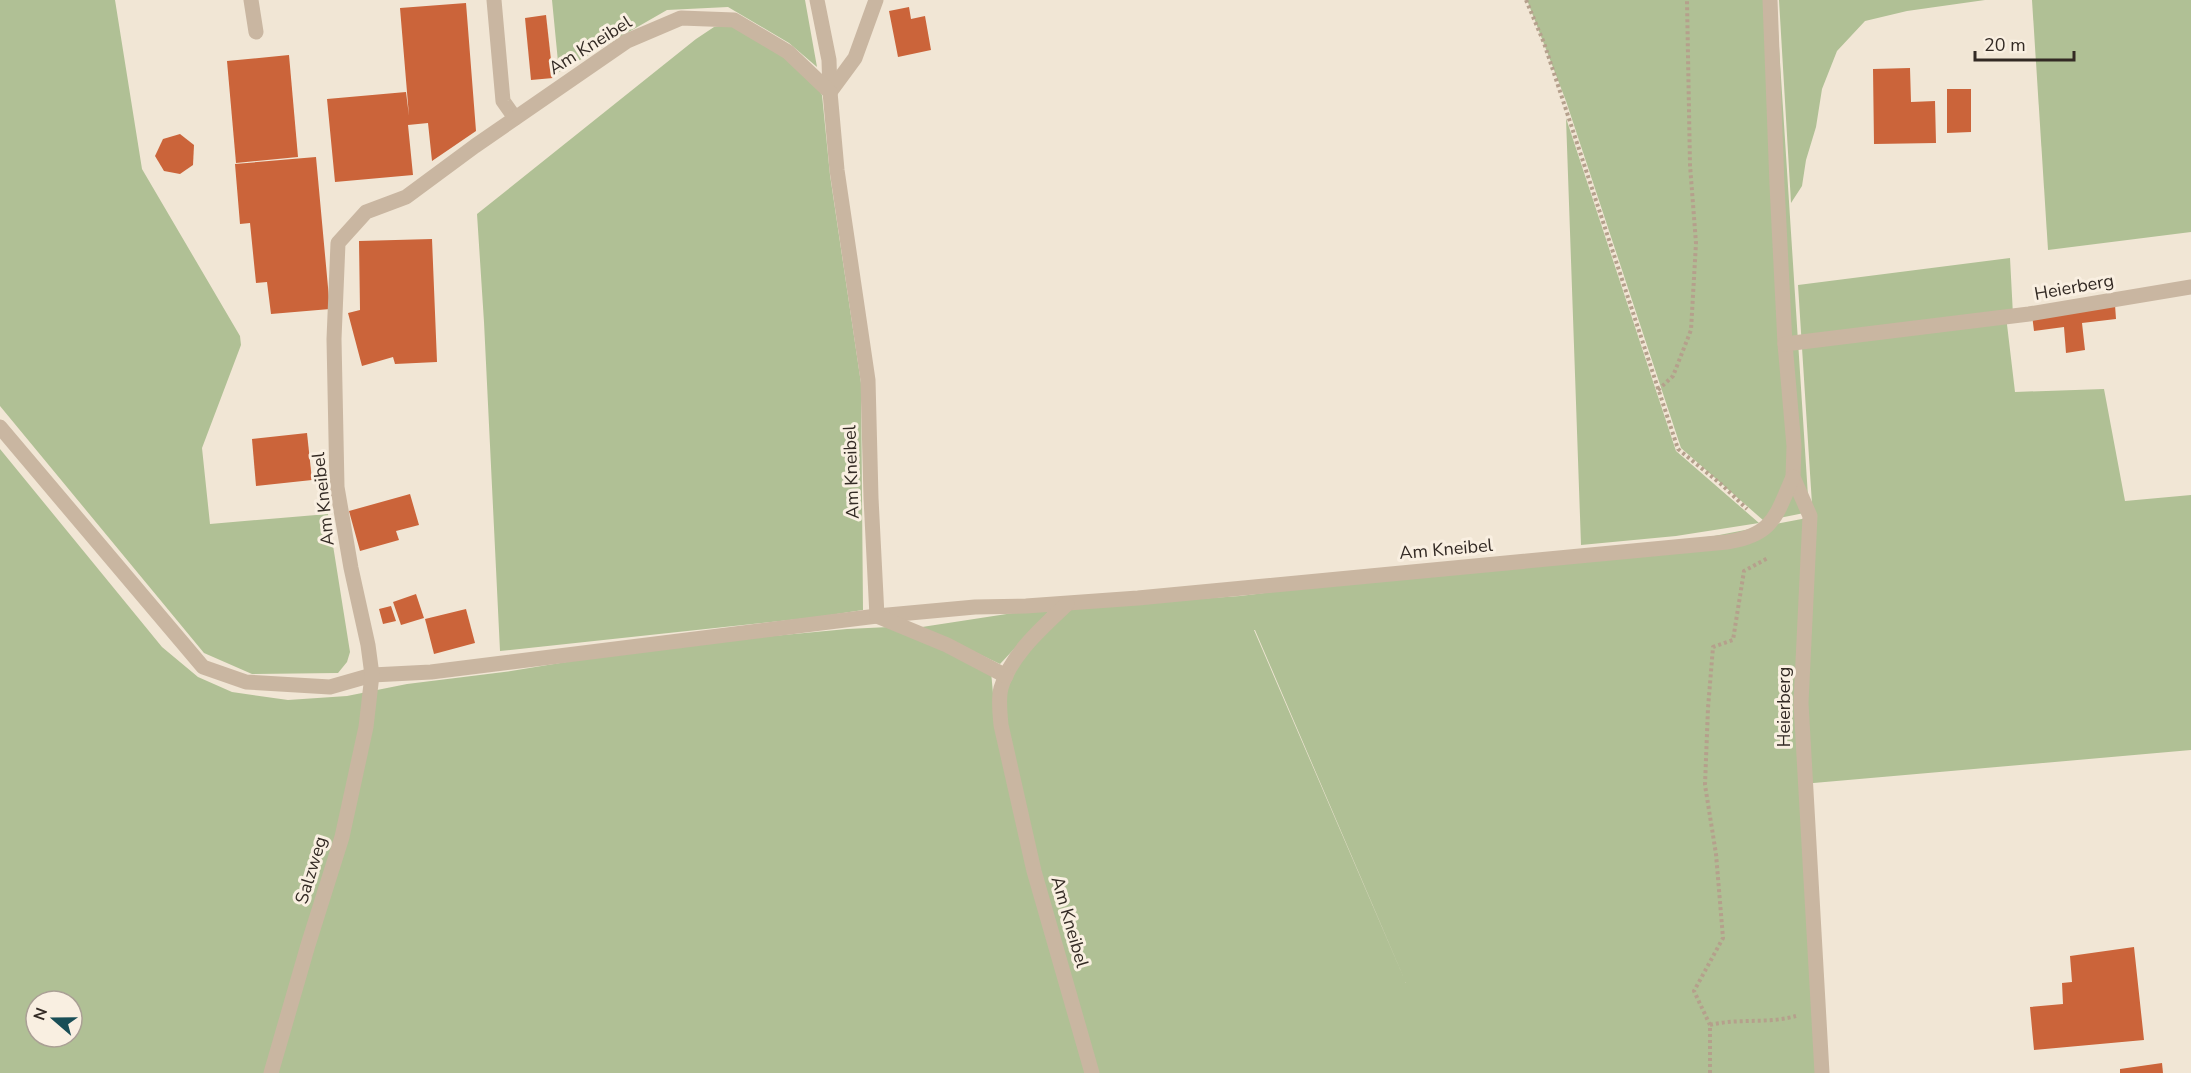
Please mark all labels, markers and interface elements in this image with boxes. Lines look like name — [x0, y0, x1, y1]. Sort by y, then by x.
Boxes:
street label: Am Kneibel — [544, 10, 637, 80]
scale bar — [1975, 24, 2074, 62]
text: 20 m — [1984, 33, 2026, 57]
street label: Heierberg — [2032, 268, 2116, 306]
street label: Am Kneibel — [837, 424, 865, 519]
street label: Am Kneibel — [306, 450, 340, 547]
street label: Am Kneibel — [1398, 533, 1494, 565]
street label: Heierberg — [1772, 667, 1796, 747]
street label: Salzweg — [289, 833, 333, 907]
street label: Am Kneibel — [1046, 874, 1095, 971]
north arrow — [24, 989, 84, 1049]
text: N — [28, 1005, 53, 1024]

